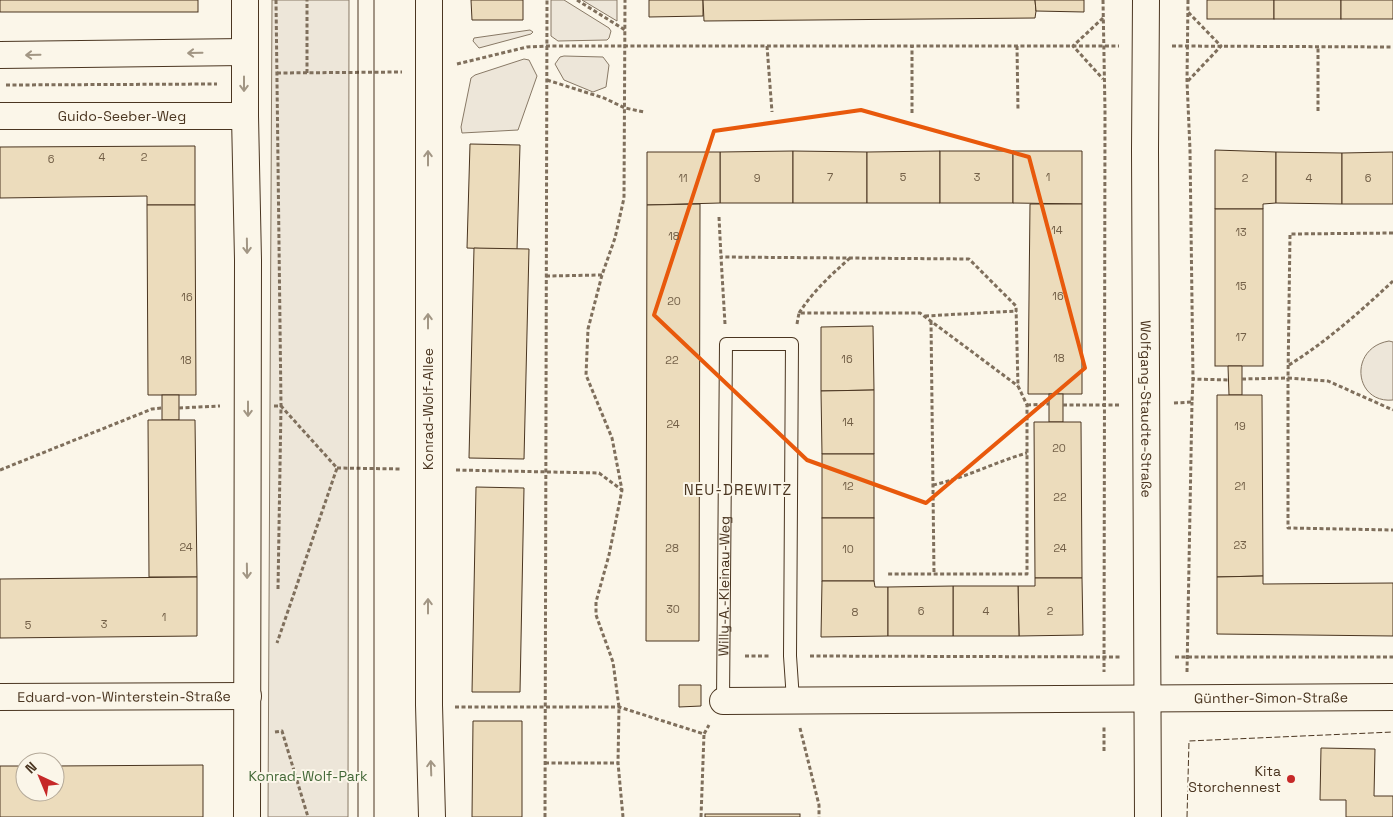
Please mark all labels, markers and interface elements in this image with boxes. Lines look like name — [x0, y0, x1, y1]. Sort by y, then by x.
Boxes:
one-way arrow — [188, 48, 204, 58]
one-way arrow — [25, 50, 42, 60]
one-way arrow — [239, 75, 249, 91]
street label: Guido-Seeber-Weg — [58, 107, 186, 125]
house number: 4 — [99, 150, 106, 164]
house number: 2 — [141, 150, 148, 164]
one-way arrow — [423, 151, 433, 167]
house number: 6 — [48, 152, 55, 166]
house number: 7 — [827, 170, 833, 184]
house number: 5 — [900, 170, 907, 184]
house number: 3 — [974, 170, 981, 184]
house number: 1 — [1046, 170, 1050, 184]
house number: 11 — [678, 171, 688, 185]
house number: 9 — [754, 171, 761, 185]
house number: 2 — [1242, 171, 1249, 185]
house number: 4 — [1306, 171, 1313, 185]
house number: 6 — [1365, 171, 1372, 185]
house number: 14 — [1051, 223, 1063, 237]
house number: 13 — [1235, 225, 1247, 239]
house number: 18 — [668, 229, 680, 243]
one-way arrow — [243, 238, 252, 254]
house number: 15 — [1235, 279, 1247, 293]
house number: 16 — [1052, 289, 1064, 303]
house number: 16 — [181, 290, 193, 304]
house number: 20 — [667, 294, 681, 308]
one-way arrow — [423, 313, 433, 330]
street label: Wolfgang-Staudte-Straße — [1137, 320, 1156, 498]
house number: 17 — [1236, 330, 1246, 344]
street label: Konrad-Wolf-Allee — [419, 348, 437, 470]
house number: 18 — [1053, 351, 1065, 365]
house number: 16 — [841, 352, 853, 366]
house number: 18 — [180, 353, 192, 367]
house number: 22 — [665, 353, 679, 367]
one-way arrow — [243, 400, 252, 416]
house number: 14 — [842, 415, 854, 429]
house number: 24 — [666, 417, 680, 431]
house number: 19 — [1234, 419, 1246, 433]
house number: 20 — [1052, 441, 1066, 455]
house number: 12 — [842, 479, 854, 493]
house number: 21 — [1234, 479, 1246, 493]
district label: NEU-DREWITZ — [684, 480, 792, 499]
house number: 22 — [1053, 490, 1067, 504]
street label: Willy-A.-Kleinau-Weg — [714, 516, 734, 656]
house number: 23 — [1233, 538, 1247, 552]
house number: 24 — [179, 540, 193, 554]
house number: 28 — [665, 541, 679, 555]
house number: 24 — [1053, 541, 1067, 555]
house number: 10 — [842, 542, 854, 556]
one-way arrow — [242, 562, 252, 579]
one-way arrow — [423, 598, 433, 614]
house number: 30 — [666, 602, 680, 616]
house number: 6 — [918, 604, 925, 618]
house number: 4 — [983, 604, 990, 618]
house number: 2 — [1047, 604, 1054, 618]
house number: 8 — [852, 605, 859, 619]
house number: 1 — [162, 610, 166, 624]
house number: 3 — [101, 617, 108, 631]
house number: 5 — [25, 618, 32, 632]
street label: Eduard-von-Winterstein-Straße — [17, 687, 231, 706]
street label: Günther-Simon-Straße — [1194, 688, 1348, 707]
north arrow — [15, 752, 65, 802]
text: N — [21, 758, 41, 777]
one-way arrow — [426, 761, 435, 777]
place label: Kita Storchennest — [1188, 762, 1281, 796]
park label: Konrad-Wolf-Park — [248, 767, 368, 785]
marker: Kita Storchennest — [1285, 773, 1297, 785]

